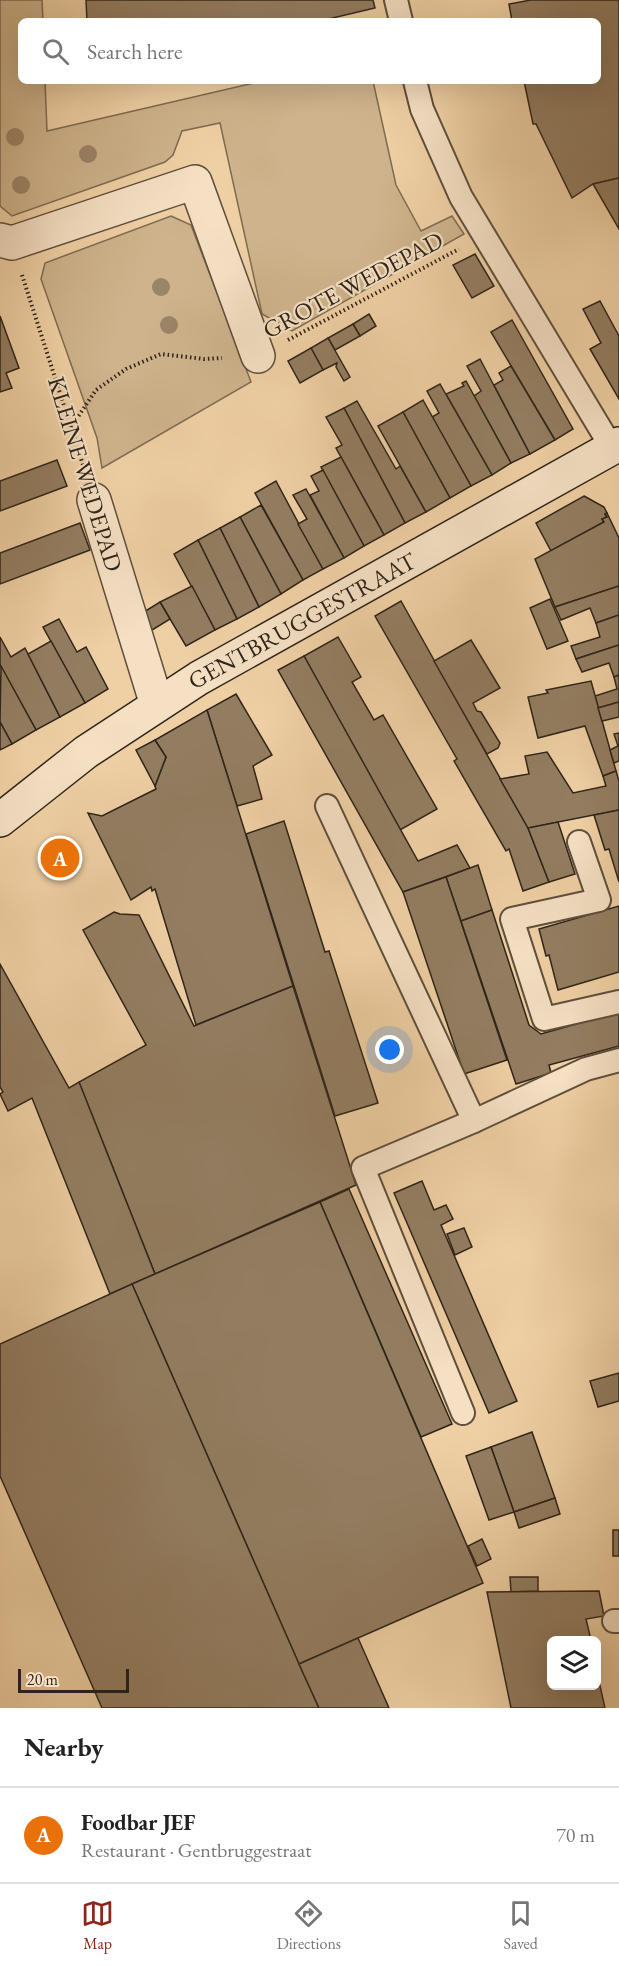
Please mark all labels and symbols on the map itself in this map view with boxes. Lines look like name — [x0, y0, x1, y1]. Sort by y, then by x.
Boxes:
street label: GROTE WEDEPAD — [257, 224, 448, 345]
street label: KLEINE WEDEPAD — [41, 373, 130, 575]
street label: GENTBRUGGESTRAAT — [182, 545, 422, 696]
pin: A — [40, 836, 80, 880]
your location — [375, 1035, 404, 1064]
scale bar — [18, 1666, 129, 1694]

